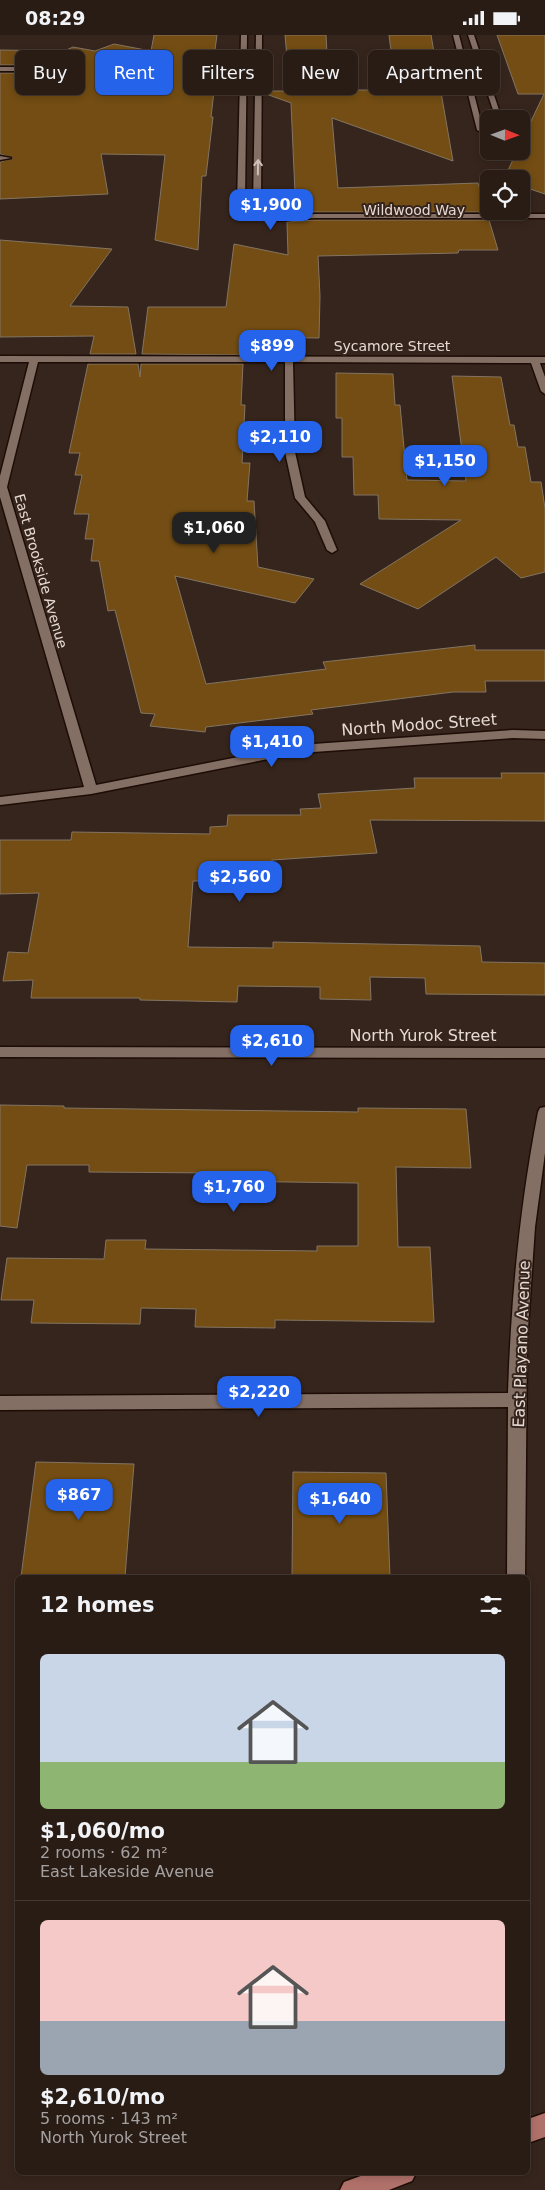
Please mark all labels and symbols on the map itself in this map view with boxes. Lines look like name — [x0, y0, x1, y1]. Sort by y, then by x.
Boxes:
north arrow — [480, 110, 530, 160]
one-way arrow — [253, 160, 262, 176]
pin: $1,900 — [230, 189, 312, 231]
street label: Wildwood Way — [363, 202, 465, 218]
pin: $899 — [242, 329, 302, 372]
street label: Sycamore Street — [334, 338, 451, 354]
pin: $2,110 — [239, 421, 321, 463]
pin: $1,150 — [404, 445, 486, 487]
street label: East Brookside Avenue — [11, 492, 71, 650]
pin: $1,060 — [173, 511, 255, 554]
street label: North Modoc Street — [341, 710, 497, 739]
pin: $1,410 — [231, 725, 313, 768]
pin: $2,560 — [199, 861, 281, 903]
pin: $2,610 — [231, 1025, 313, 1067]
street label: North Yurok Street — [350, 1026, 496, 1045]
pin: $1,760 — [193, 1171, 275, 1213]
street label: East Playano Avenue — [509, 1260, 534, 1428]
pin: $2,220 — [218, 1375, 300, 1418]
pin: $867 — [49, 1479, 109, 1521]
pin: $1,640 — [299, 1483, 381, 1525]

